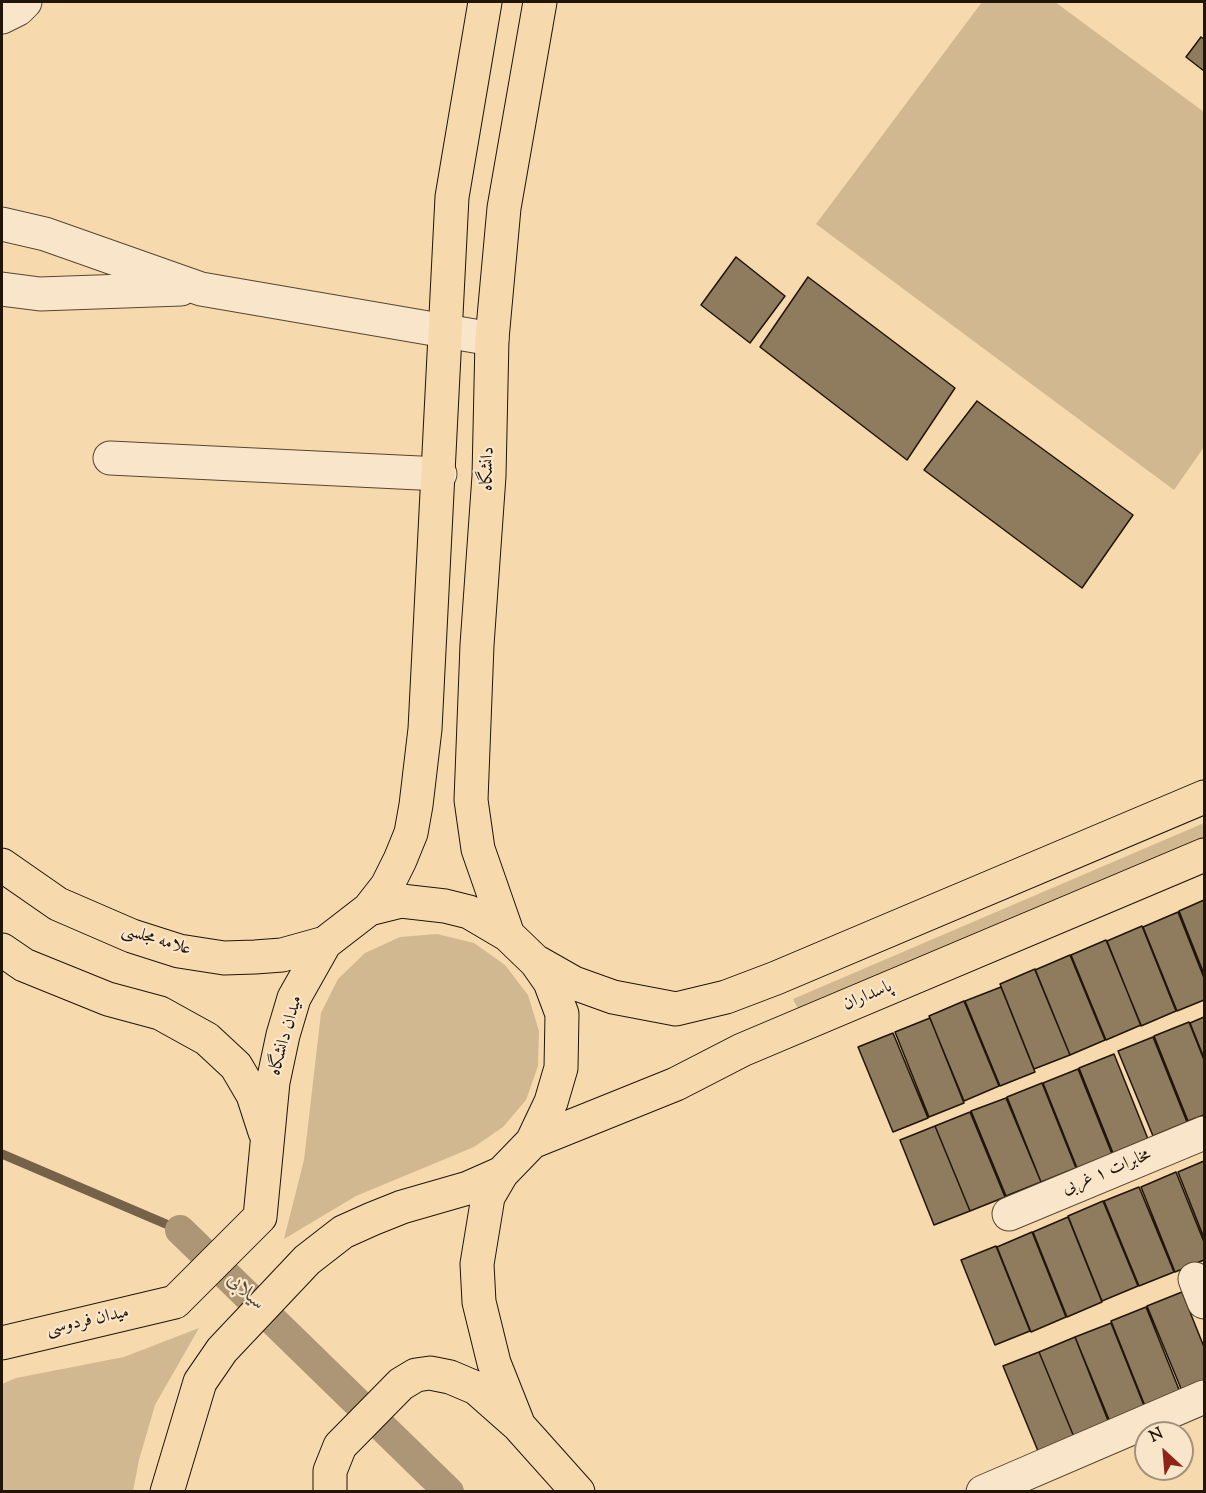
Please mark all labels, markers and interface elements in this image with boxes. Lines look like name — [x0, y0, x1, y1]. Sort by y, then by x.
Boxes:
street label: دانشگاه — [477, 446, 501, 492]
street label: علامه مجلسی — [119, 920, 193, 962]
street label: پاسداران — [840, 977, 896, 1017]
street label: میدان دانشگاه — [265, 993, 309, 1079]
street label: مخابرات ۱ غربی — [1059, 1145, 1155, 1201]
water label: سیلابی — [221, 1269, 269, 1317]
street label: میدان فردوسی — [45, 1303, 131, 1341]
north arrow — [1134, 1421, 1194, 1481]
text: N — [1146, 1423, 1168, 1449]

